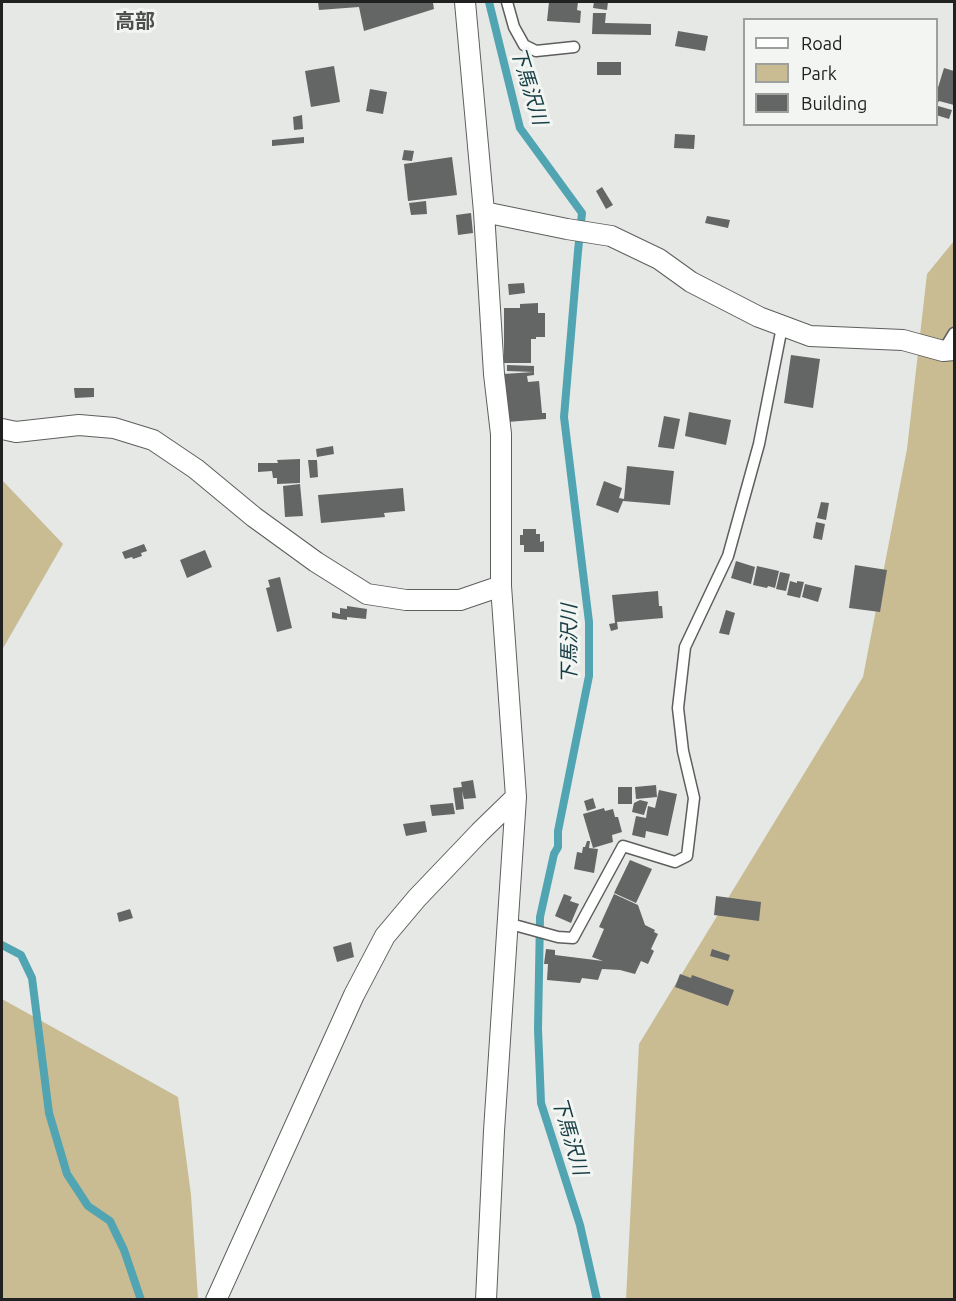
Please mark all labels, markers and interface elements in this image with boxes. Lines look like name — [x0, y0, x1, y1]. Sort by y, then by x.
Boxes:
district label: 高部 — [115, 9, 155, 33]
legend — [743, 18, 938, 126]
text: Road — [801, 33, 843, 53]
water label: 下馬沢川 — [506, 44, 552, 128]
text: Park — [801, 63, 837, 83]
text: Building — [801, 93, 867, 113]
water label: 下馬沢川 — [557, 604, 581, 684]
water label: 下馬沢川 — [547, 1094, 593, 1178]

